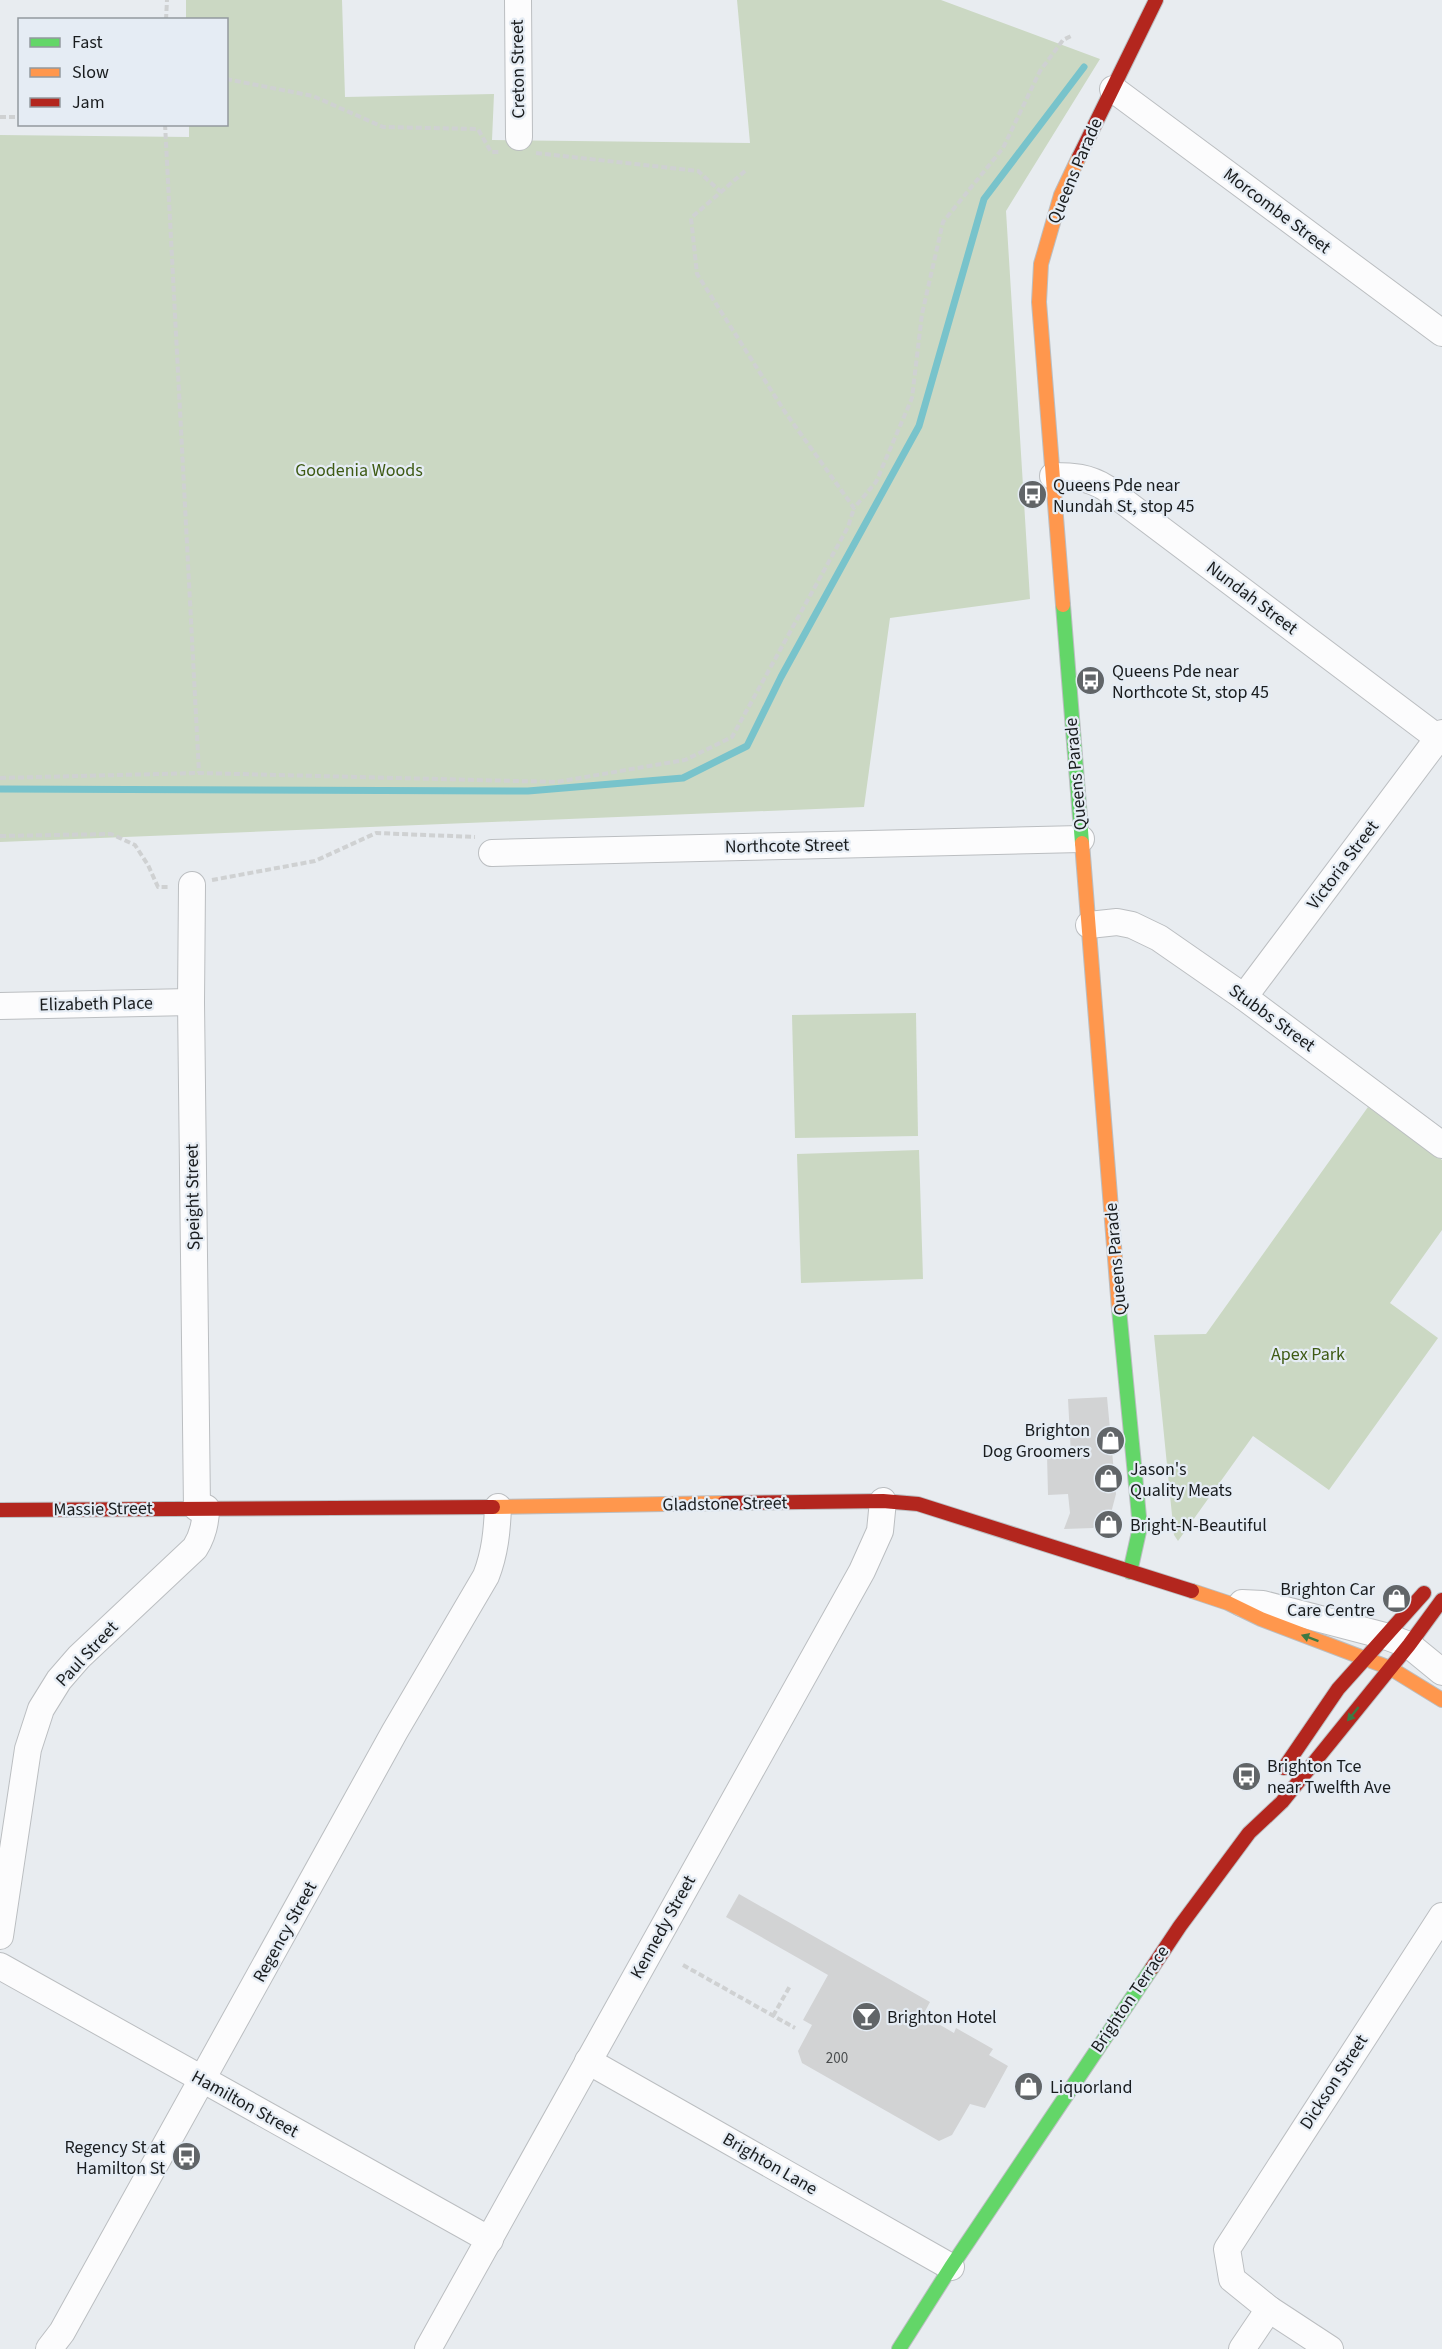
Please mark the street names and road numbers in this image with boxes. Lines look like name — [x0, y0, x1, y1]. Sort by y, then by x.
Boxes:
street label: Creton Street — [505, 19, 531, 119]
street label: Queens Parade — [1041, 114, 1109, 228]
street label: Morcombe Street — [1218, 162, 1336, 260]
street label: Nundah Street — [1201, 555, 1303, 641]
street label: Queens Parade — [1059, 717, 1093, 831]
street label: Victoria Street — [1301, 815, 1385, 915]
street label: Northcote Street — [725, 832, 849, 860]
street label: Stubbs Street — [1224, 978, 1320, 1058]
street label: Elizabeth Place — [39, 991, 153, 1017]
street label: Speight Street — [180, 1143, 206, 1251]
street label: Queens Parade — [1099, 1202, 1133, 1316]
street label: Gladstone Street — [662, 1490, 788, 1518]
street label: Massie Street — [53, 1496, 153, 1522]
street label: Paul Street — [50, 1616, 124, 1692]
street label: Kennedy Street — [624, 1871, 702, 1983]
street label: Regency Street — [247, 1877, 323, 1987]
street label: Brighton Terrace — [1085, 1940, 1175, 2058]
street label: Dickson Street — [1294, 2030, 1374, 2134]
street label: Hamilton Street — [187, 2064, 303, 2144]
street label: Brighton Lane — [718, 2127, 822, 2201]

